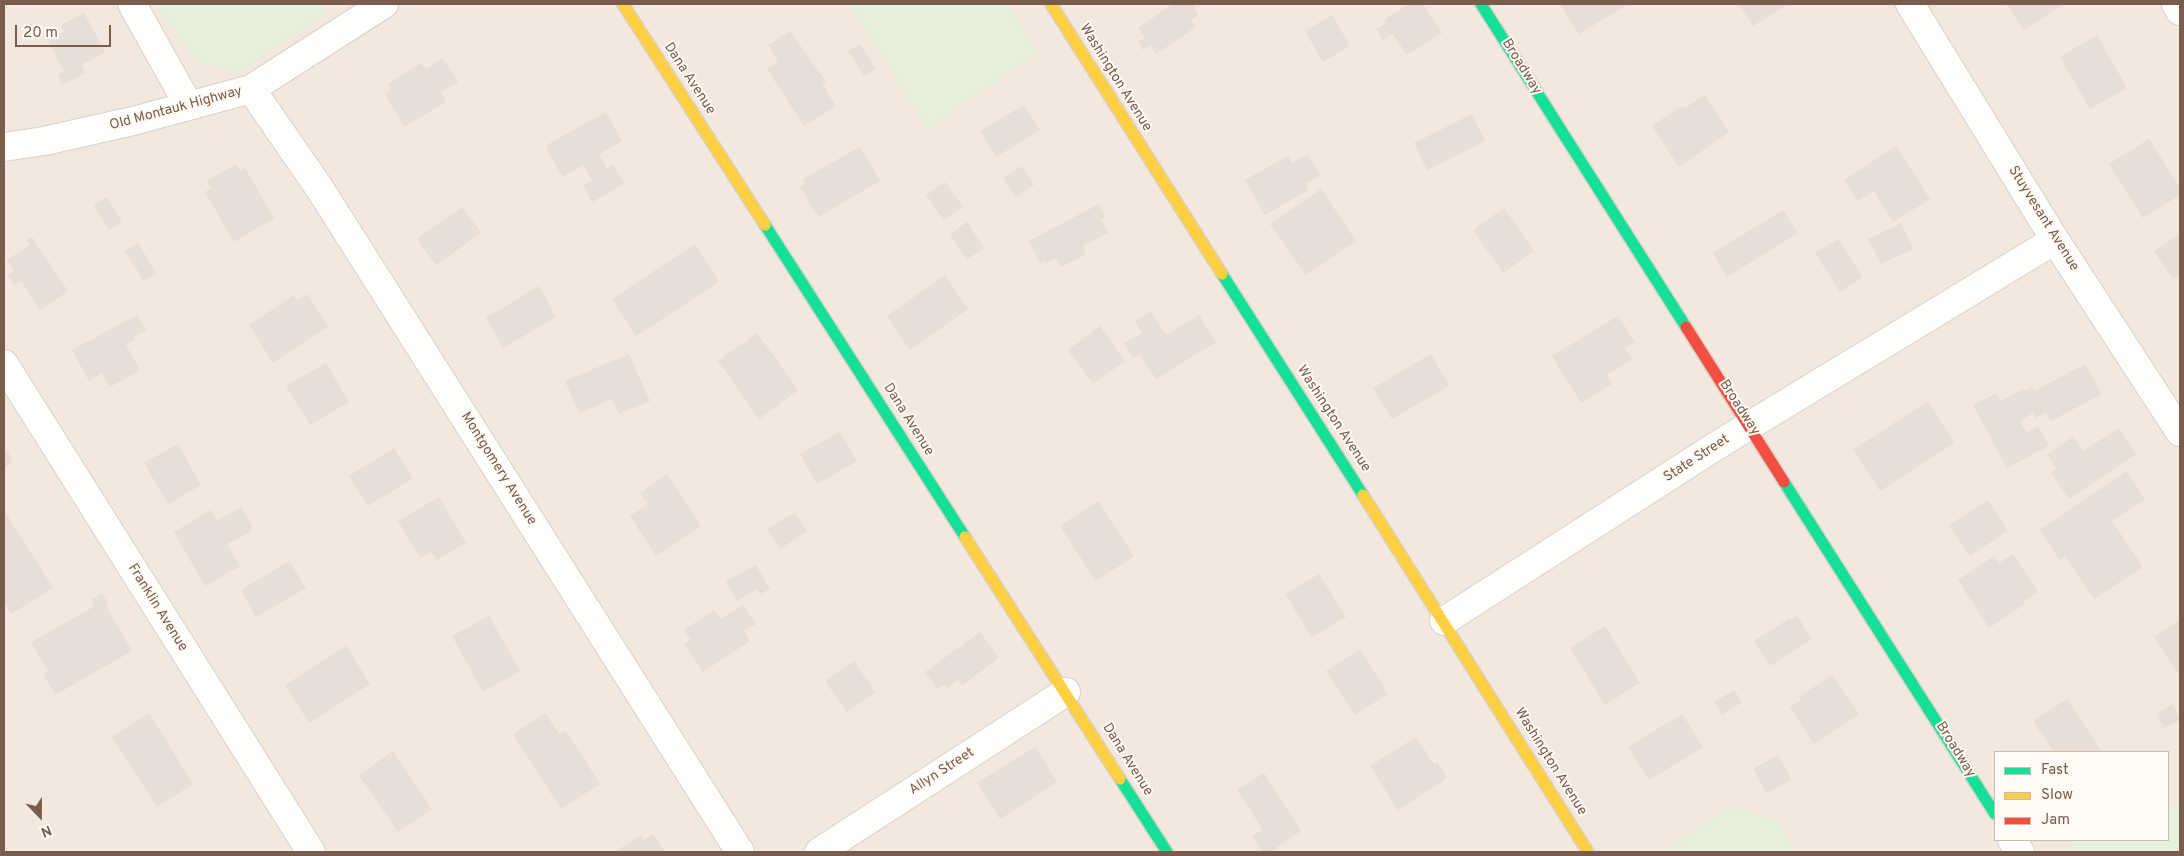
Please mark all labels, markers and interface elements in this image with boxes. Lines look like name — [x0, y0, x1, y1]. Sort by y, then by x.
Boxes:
scale bar — [18, 15, 114, 47]
street label: Washington Avenue — [1075, 21, 1155, 135]
text: 20 m — [23, 24, 58, 43]
street label: Broadway — [1497, 36, 1545, 98]
street label: Dana Avenue — [660, 40, 718, 118]
street label: Old Montauk Highway — [108, 83, 244, 135]
street label: Stuyvesant Avenue — [2004, 163, 2082, 275]
street label: Washington Avenue — [1292, 363, 1374, 475]
street label: Broadway — [1715, 377, 1763, 439]
street label: Dana Avenue — [879, 381, 937, 459]
street label: Montgomery Avenue — [456, 409, 540, 529]
street label: State Street — [1661, 432, 1733, 486]
street label: Franklin Avenue — [123, 561, 191, 655]
street label: Washington Avenue — [1510, 705, 1590, 819]
street label: Broadway — [1931, 719, 1979, 781]
street label: Dana Avenue — [1098, 721, 1156, 799]
street label: Allyn Street — [906, 745, 978, 799]
legend — [1994, 751, 2169, 841]
text: Fast — [2041, 761, 2069, 780]
text: Slow — [2041, 786, 2073, 805]
north arrow — [15, 791, 65, 841]
text: Jam — [2041, 811, 2070, 830]
text: N — [38, 821, 54, 840]

